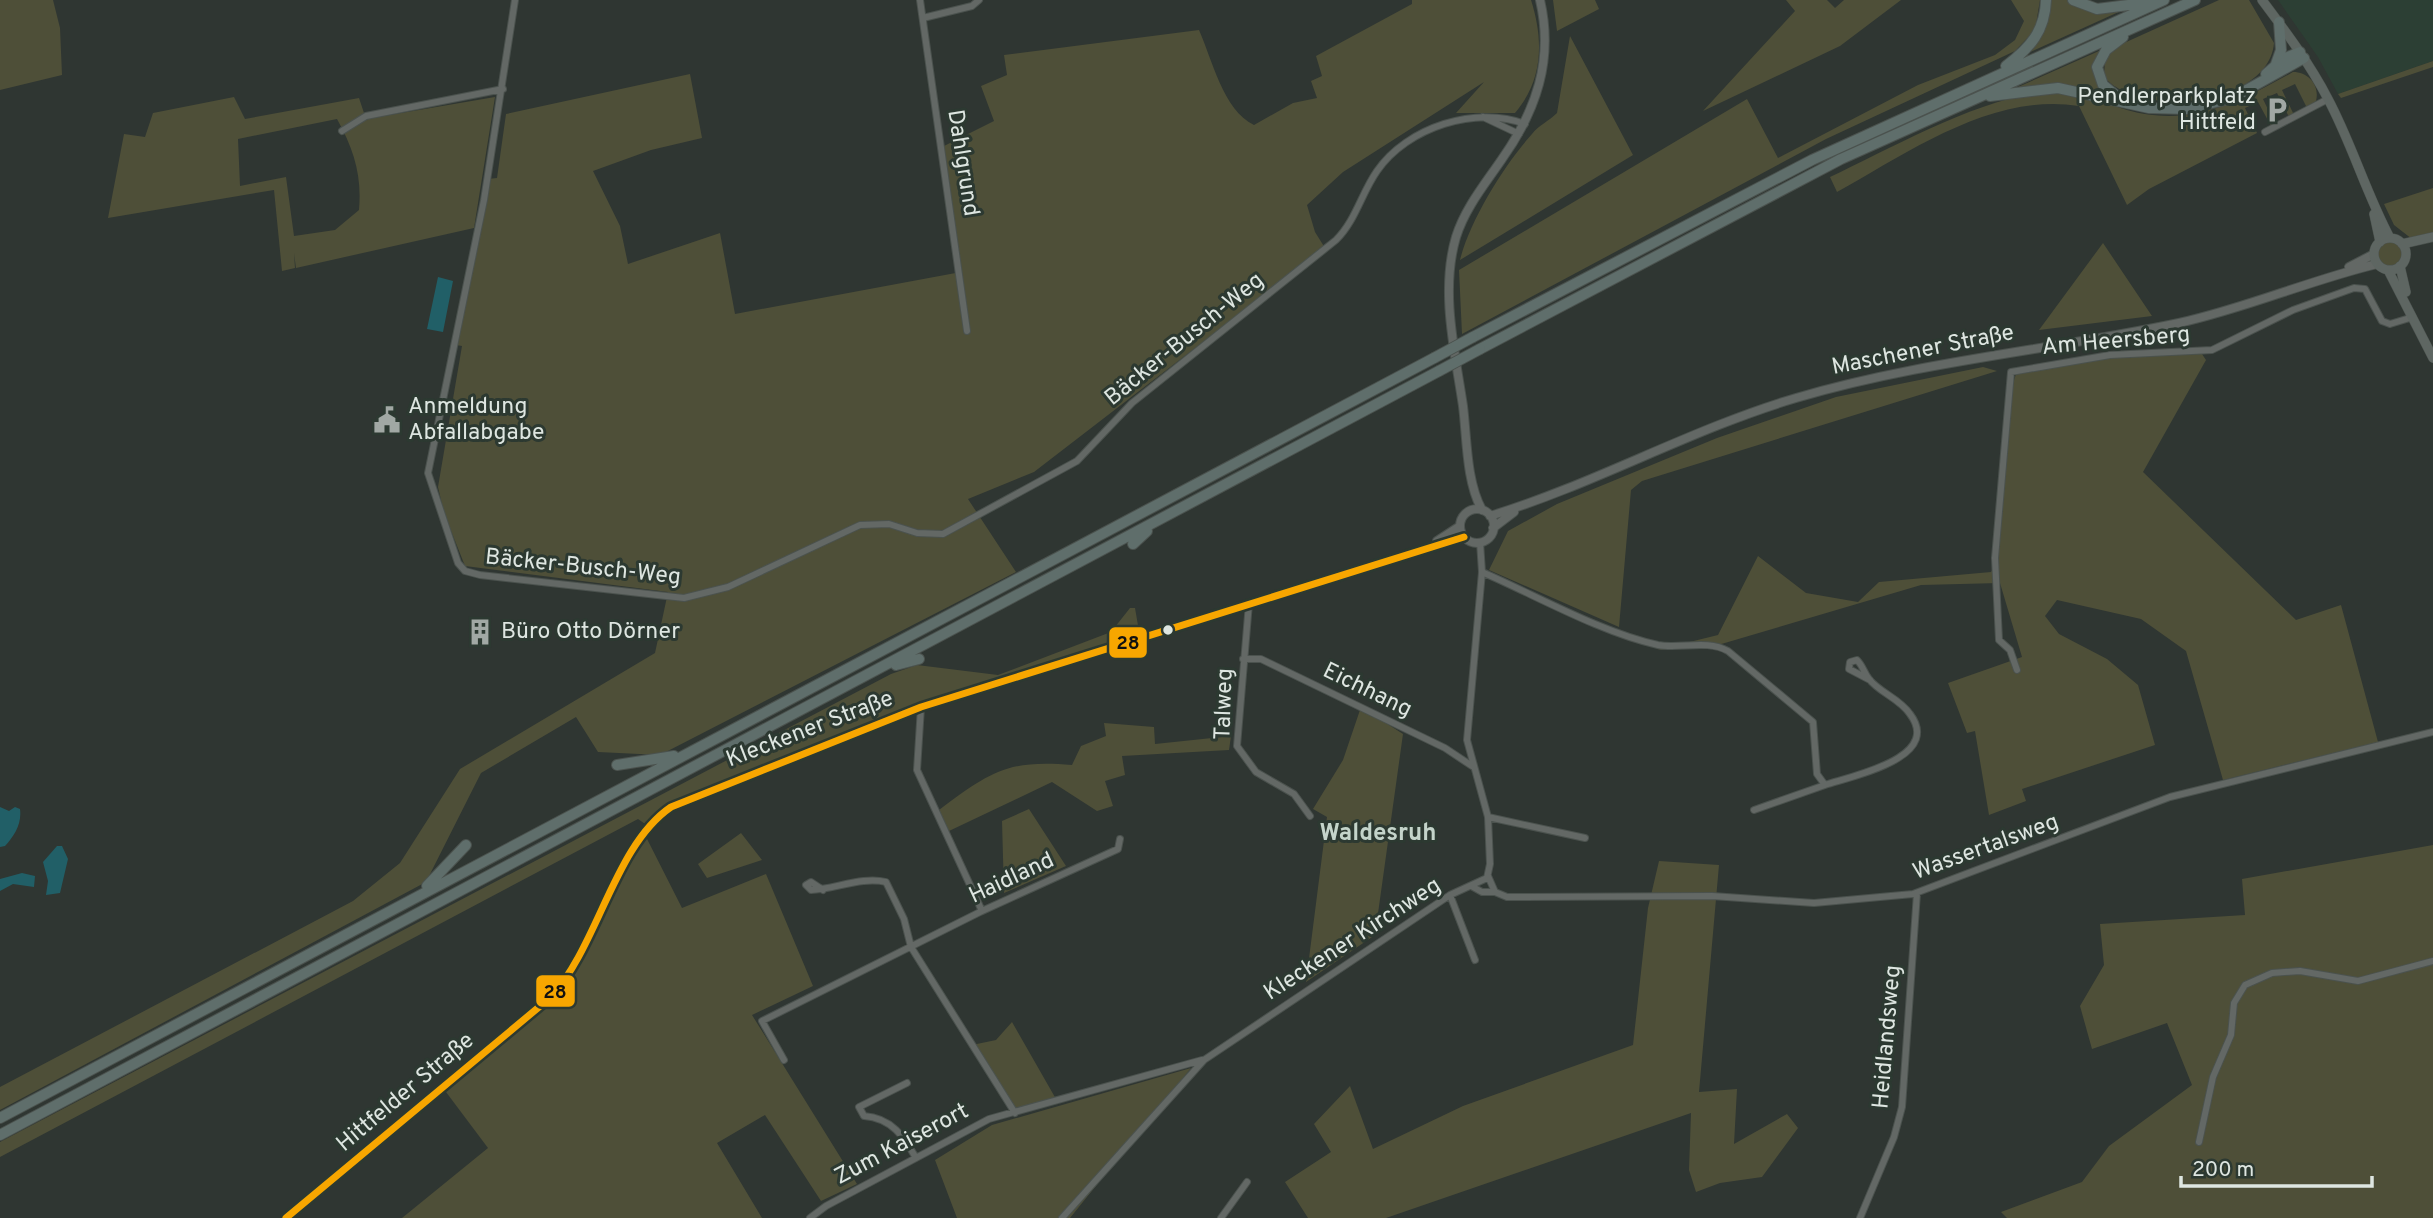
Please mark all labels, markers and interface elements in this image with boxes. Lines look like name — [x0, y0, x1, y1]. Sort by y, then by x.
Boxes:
place label: Pendlerparkplatz Hittfeld — [2077, 83, 2256, 138]
parking icon: Pendlerparkplatz Hittfeld — [2262, 95, 2292, 125]
street label: Dahlgrund — [939, 108, 985, 218]
street label: Bäcker-Busch-Weg — [1099, 267, 1271, 413]
street label: Maschener Straße — [1829, 319, 2017, 383]
street label: Am Heersberg — [2041, 321, 2191, 363]
place label: Anmeldung Abfallabgabe — [408, 393, 544, 448]
public building icon: Anmeldung Abfallabgabe — [372, 405, 402, 435]
street label: Bäcker-Busch-Weg — [484, 543, 682, 593]
building icon: Büro Otto Dörner — [465, 617, 495, 647]
place label: Büro Otto Dörner — [501, 618, 680, 647]
unlabelled marker — [1161, 623, 1175, 637]
line badge: 28 — [1108, 626, 1148, 659]
text: 28 — [1116, 632, 1140, 656]
street label: Eichhang — [1318, 657, 1416, 725]
street label: Talweg — [1209, 668, 1241, 740]
street label: Kleckener Straße — [722, 685, 898, 775]
street label: Wassertalsweg — [1909, 808, 2063, 888]
district label: Waldesruh — [1320, 819, 1436, 849]
street label: Haidland — [965, 847, 1059, 911]
street label: Kleckener Kirchweg — [1259, 872, 1447, 1008]
street label: Heidlandsweg — [1867, 964, 1909, 1110]
line badge: 28 — [535, 974, 576, 1008]
text: 28 — [543, 981, 567, 1005]
street label: Hittfelder Straße — [331, 1027, 481, 1159]
street label: Zum Kaiserort — [830, 1097, 974, 1193]
scale bar — [2181, 1144, 2372, 1188]
text: 200 m — [2192, 1157, 2254, 1184]

